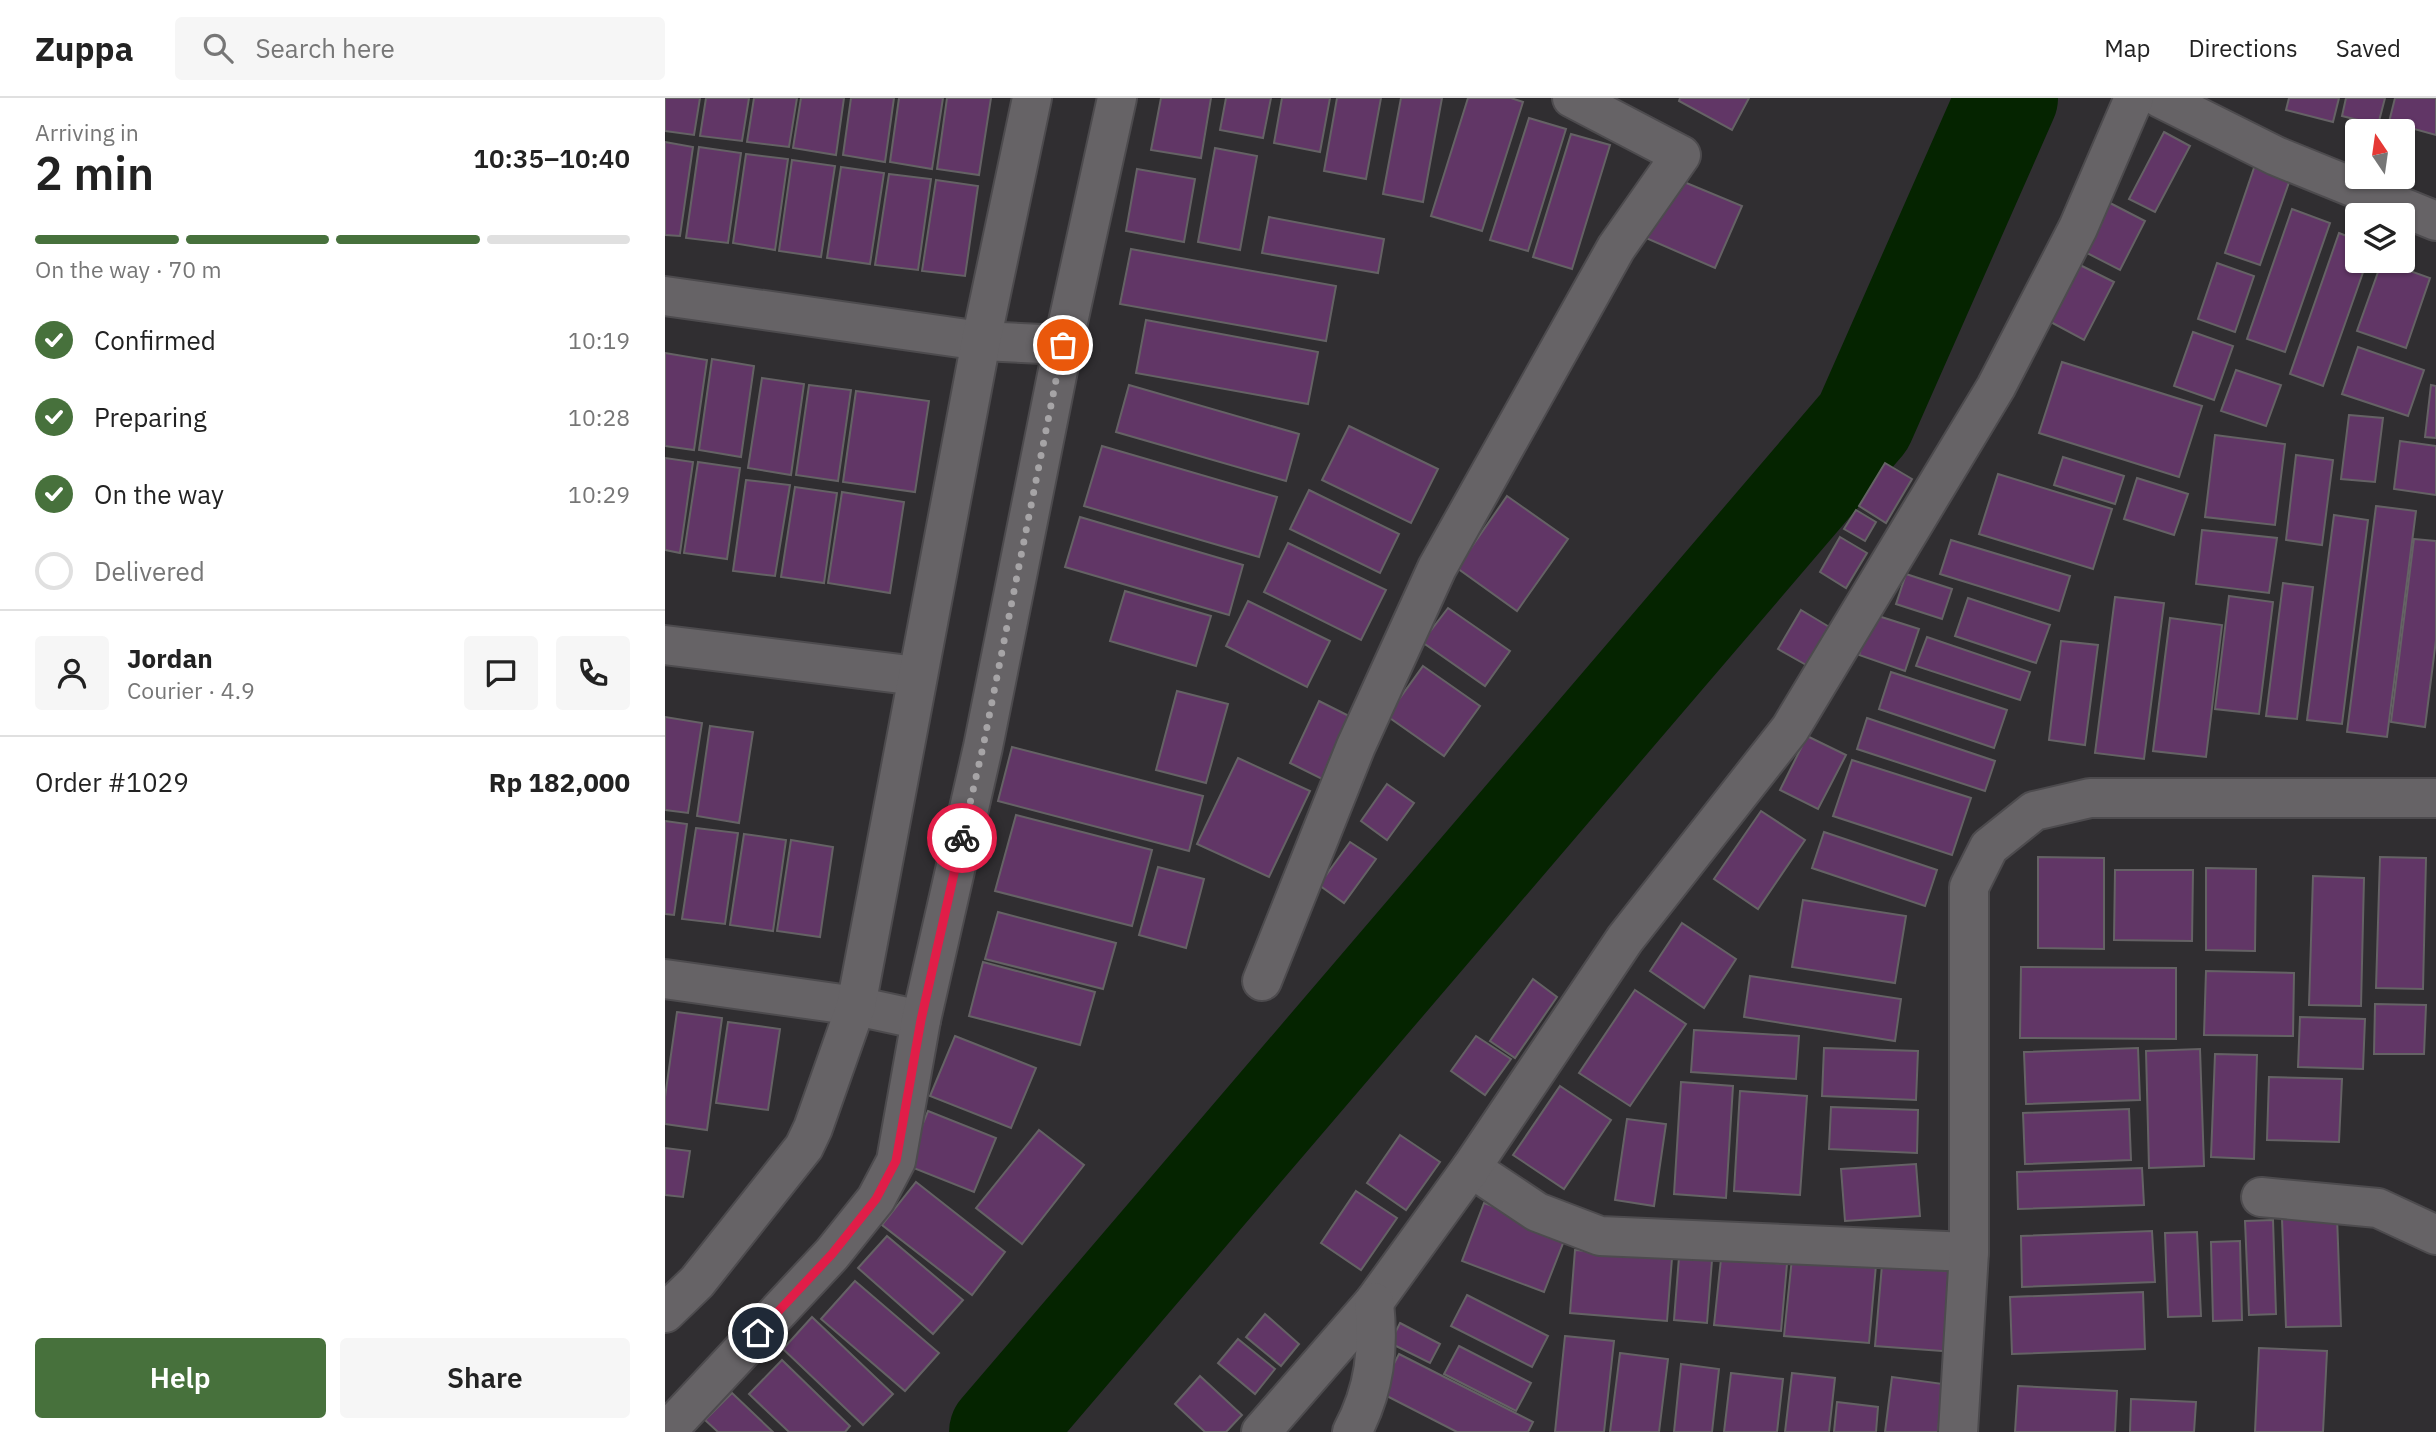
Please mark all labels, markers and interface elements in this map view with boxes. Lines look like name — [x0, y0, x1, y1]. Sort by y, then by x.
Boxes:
search box — [175, 17, 665, 80]
text: Zuppa — [35, 27, 133, 70]
icon: search — [199, 29, 237, 67]
text: Search here — [255, 31, 395, 65]
text: Map — [2104, 32, 2150, 64]
text: Directions — [2188, 32, 2298, 64]
text: Saved — [2336, 32, 2401, 64]
text: Arriving in — [35, 117, 139, 147]
north arrow — [2345, 119, 2415, 189]
map controls — [2345, 119, 2415, 273]
text: 10:35–10:40 — [473, 141, 630, 175]
text: 2 min — [35, 143, 154, 203]
button: layers — [2345, 203, 2415, 273]
text: On the way · 70 m — [35, 254, 222, 284]
pin — [1033, 315, 1093, 375]
icon: check — [35, 321, 73, 359]
text: Confirmed — [94, 323, 216, 357]
text: 10:19 — [568, 325, 630, 355]
icon: bag — [1044, 326, 1082, 364]
icon: check — [35, 398, 73, 436]
text: Preparing — [94, 400, 207, 434]
text: 10:28 — [568, 402, 630, 432]
icon: check — [35, 475, 73, 513]
text: On the way — [94, 477, 224, 511]
text: 10:29 — [568, 479, 630, 509]
text: Delivered — [94, 554, 205, 588]
button: person — [35, 636, 109, 710]
button: chat — [464, 636, 538, 710]
button: phone — [556, 636, 630, 710]
text: Jordan — [127, 641, 213, 675]
text: Courier · 4.9 — [127, 675, 255, 705]
text: Order #1029 — [35, 765, 189, 799]
text: Rp 182,000 — [489, 765, 630, 799]
courier — [927, 803, 997, 873]
icon: bike — [943, 819, 981, 857]
pin — [728, 1303, 788, 1363]
icon: home — [739, 1314, 777, 1352]
button: Help — [35, 1338, 326, 1418]
button: Share — [340, 1338, 630, 1418]

